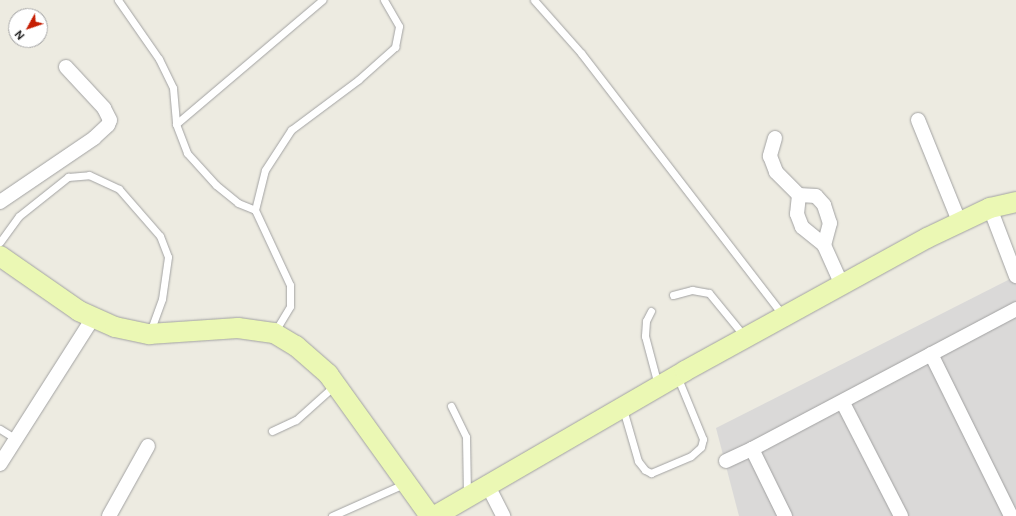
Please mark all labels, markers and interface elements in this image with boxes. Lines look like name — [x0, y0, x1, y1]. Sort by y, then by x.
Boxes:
north arrow — [8, 8, 48, 48]
text: N — [12, 27, 28, 43]

